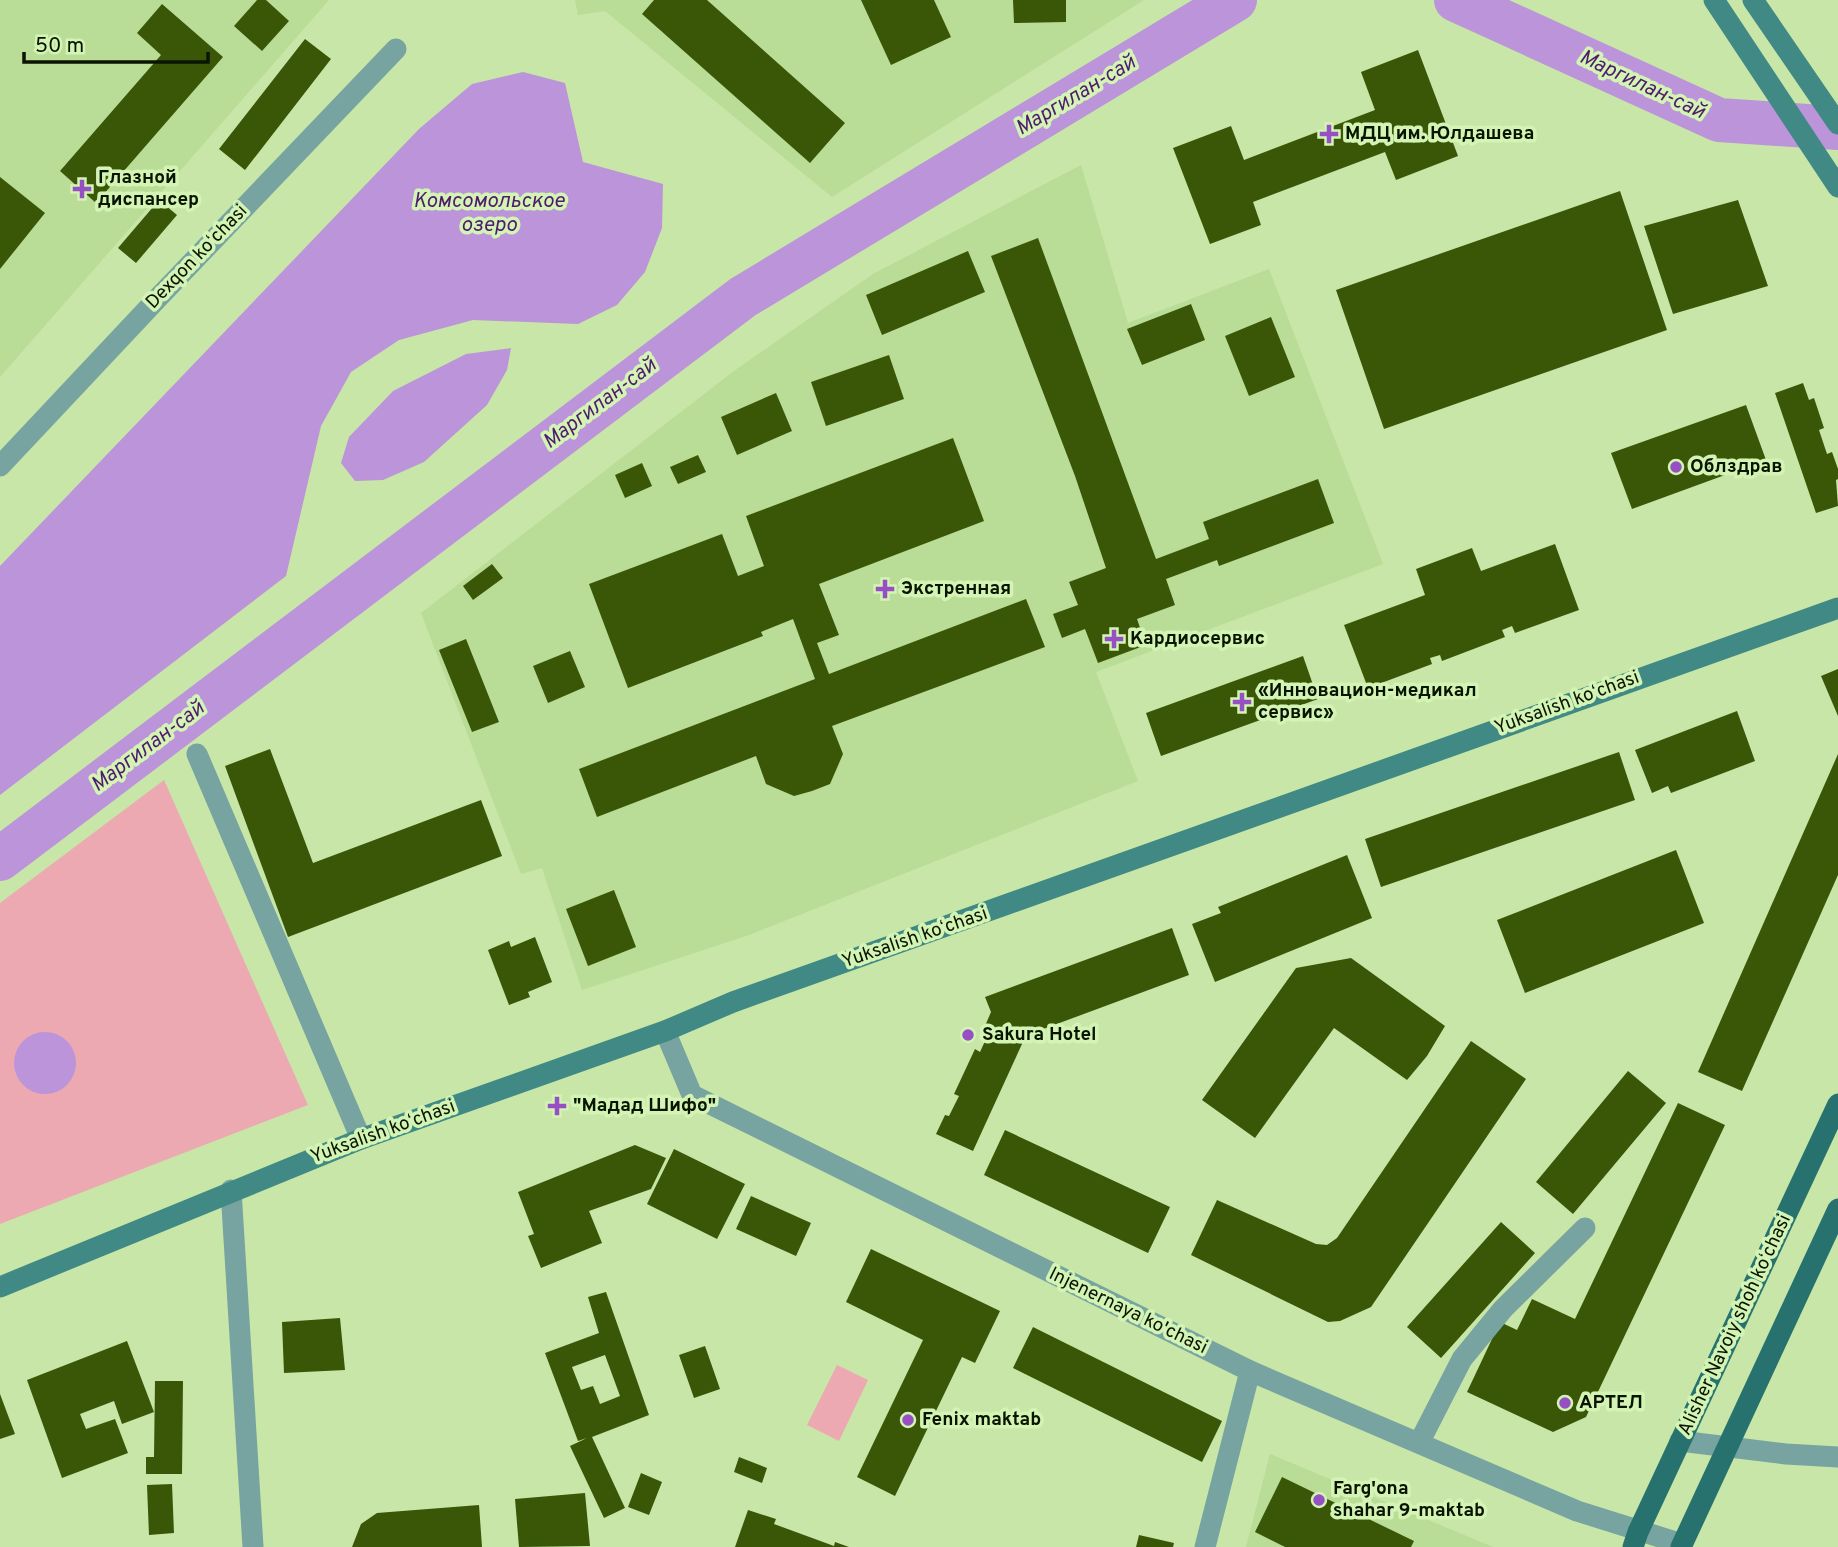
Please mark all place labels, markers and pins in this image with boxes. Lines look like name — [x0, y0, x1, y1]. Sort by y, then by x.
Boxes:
place label: МДЦ им. Юлдашева — [1345, 122, 1534, 146]
marker: МДЦ им. Юлдашева — [1319, 124, 1339, 144]
place label: Глазной диспансер — [98, 166, 199, 212]
marker: Глазной диспансер — [72, 179, 92, 199]
place label: Облздрав — [1690, 455, 1783, 479]
marker: Облздрав — [1668, 459, 1684, 475]
place label: Экстренная — [901, 577, 1011, 601]
marker: Экстренная — [875, 579, 895, 599]
place label: Кардиосервис — [1130, 627, 1265, 651]
marker: Кардиосервис — [1104, 629, 1124, 649]
place label: «Инновацион-медикал сервис» — [1258, 679, 1477, 725]
marker: «Инновацион-медикал сервис» — [1232, 692, 1252, 712]
place label: Sakura Hotel — [982, 1023, 1097, 1047]
marker: Sakura Hotel — [960, 1027, 976, 1043]
place label: "Мадад Шифо" — [573, 1094, 716, 1118]
marker: "Мадад Шифо" — [547, 1096, 567, 1116]
place label: АРТЕЛ — [1579, 1391, 1643, 1415]
marker: АРТЕЛ — [1557, 1395, 1573, 1411]
place label: Fenix maktab — [922, 1408, 1041, 1432]
marker: Fenix maktab — [900, 1412, 916, 1428]
place label: Farg'ona shahar 9-maktab — [1333, 1477, 1485, 1523]
marker: Farg'ona shahar 9-maktab — [1311, 1492, 1327, 1508]

